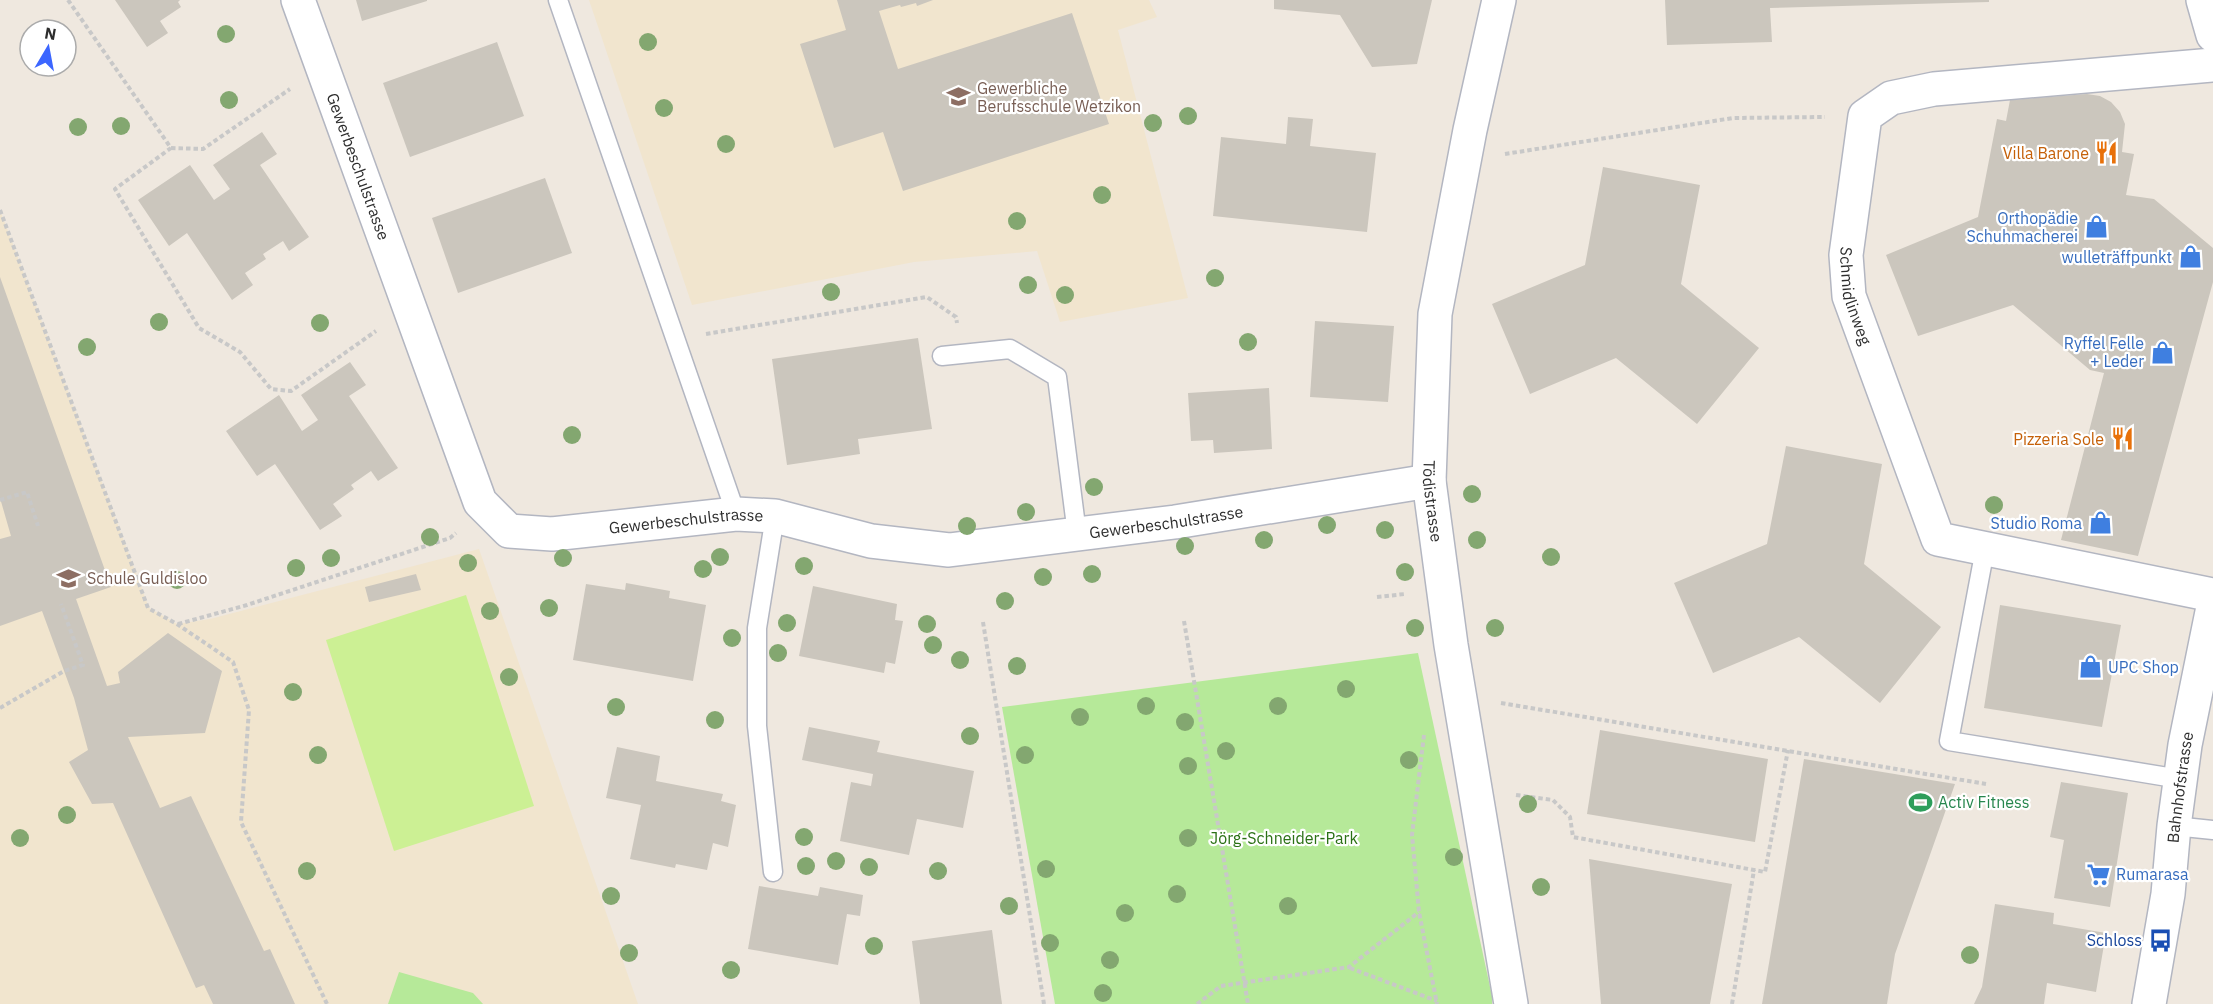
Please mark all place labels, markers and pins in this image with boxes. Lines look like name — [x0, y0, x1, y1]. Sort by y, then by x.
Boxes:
place label: Gewerbliche Berufsschule Wetzikon — [977, 78, 1141, 116]
school or university icon: Gewerbliche Berufsschule Wetzikon — [946, 84, 972, 110]
restaurant icon: Villa Barone — [2094, 140, 2120, 166]
place label: Villa Barone — [2003, 143, 2089, 163]
place label: Orthopädie Schuhmacherei — [1966, 208, 2078, 246]
shop icon: Orthopädie Schuhmacherei — [2083, 214, 2109, 240]
shop icon: wulleträffpunkt — [2177, 244, 2203, 270]
place label: wulleträffpunkt — [2062, 247, 2172, 267]
place label: Ryffel Felle + Leder — [2064, 333, 2144, 371]
shop icon: Ryffel Felle + Leder — [2149, 339, 2175, 365]
restaurant icon: Pizzeria Sole — [2109, 426, 2135, 452]
place label: Pizzeria Sole — [2013, 429, 2104, 449]
shop icon: Studio Roma — [2087, 510, 2113, 536]
place label: Studio Roma — [1991, 513, 2082, 533]
school or university icon: Schule Guldisloo — [56, 565, 82, 591]
place label: Schule Guldisloo — [87, 568, 207, 588]
shop icon: UPC Shop — [2077, 654, 2103, 680]
place label: UPC Shop — [2108, 657, 2179, 677]
sports icon: Activ Fitness — [1907, 789, 1933, 815]
place label: Activ Fitness — [1938, 792, 2030, 812]
supermarket icon: Rumarasa — [2085, 861, 2111, 887]
place label: Rumarasa — [2116, 864, 2189, 884]
bus stop icon: Schloss — [2147, 927, 2173, 953]
place label: Schloss — [2087, 930, 2142, 950]

